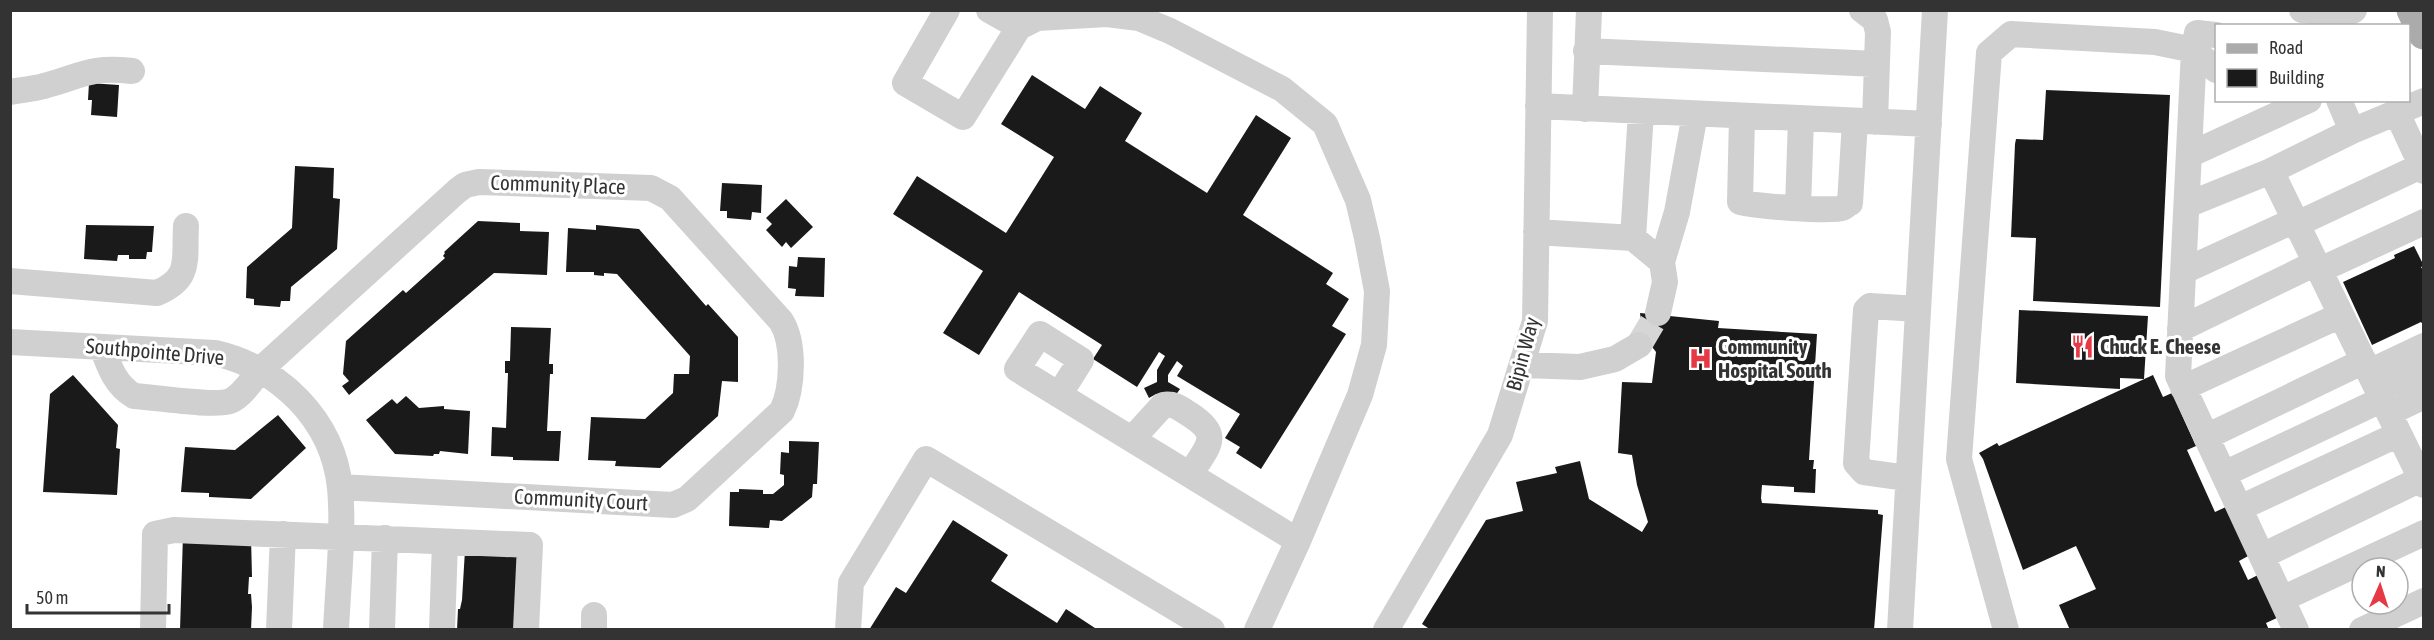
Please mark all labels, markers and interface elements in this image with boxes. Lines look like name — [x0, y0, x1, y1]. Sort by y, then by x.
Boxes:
legend — [2215, 24, 2410, 102]
text: Road — [2269, 37, 2303, 58]
text: Building — [2269, 67, 2324, 88]
street label: Community Place — [490, 170, 626, 198]
street label: Bipin Way — [1501, 314, 1544, 393]
street label: Southpointe Drive — [85, 333, 225, 369]
place label: Community Hospital South — [1718, 334, 1832, 382]
restaurant icon: Chuck E. Cheese — [2069, 334, 2095, 360]
place label: Chuck E. Cheese — [2100, 334, 2221, 358]
hospital icon: Community Hospital South — [1687, 346, 1713, 372]
street label: Community Court — [514, 484, 648, 514]
north arrow — [2350, 556, 2410, 616]
text: N — [2376, 562, 2386, 580]
scale bar — [27, 577, 170, 615]
text: 50 m — [36, 587, 68, 608]

